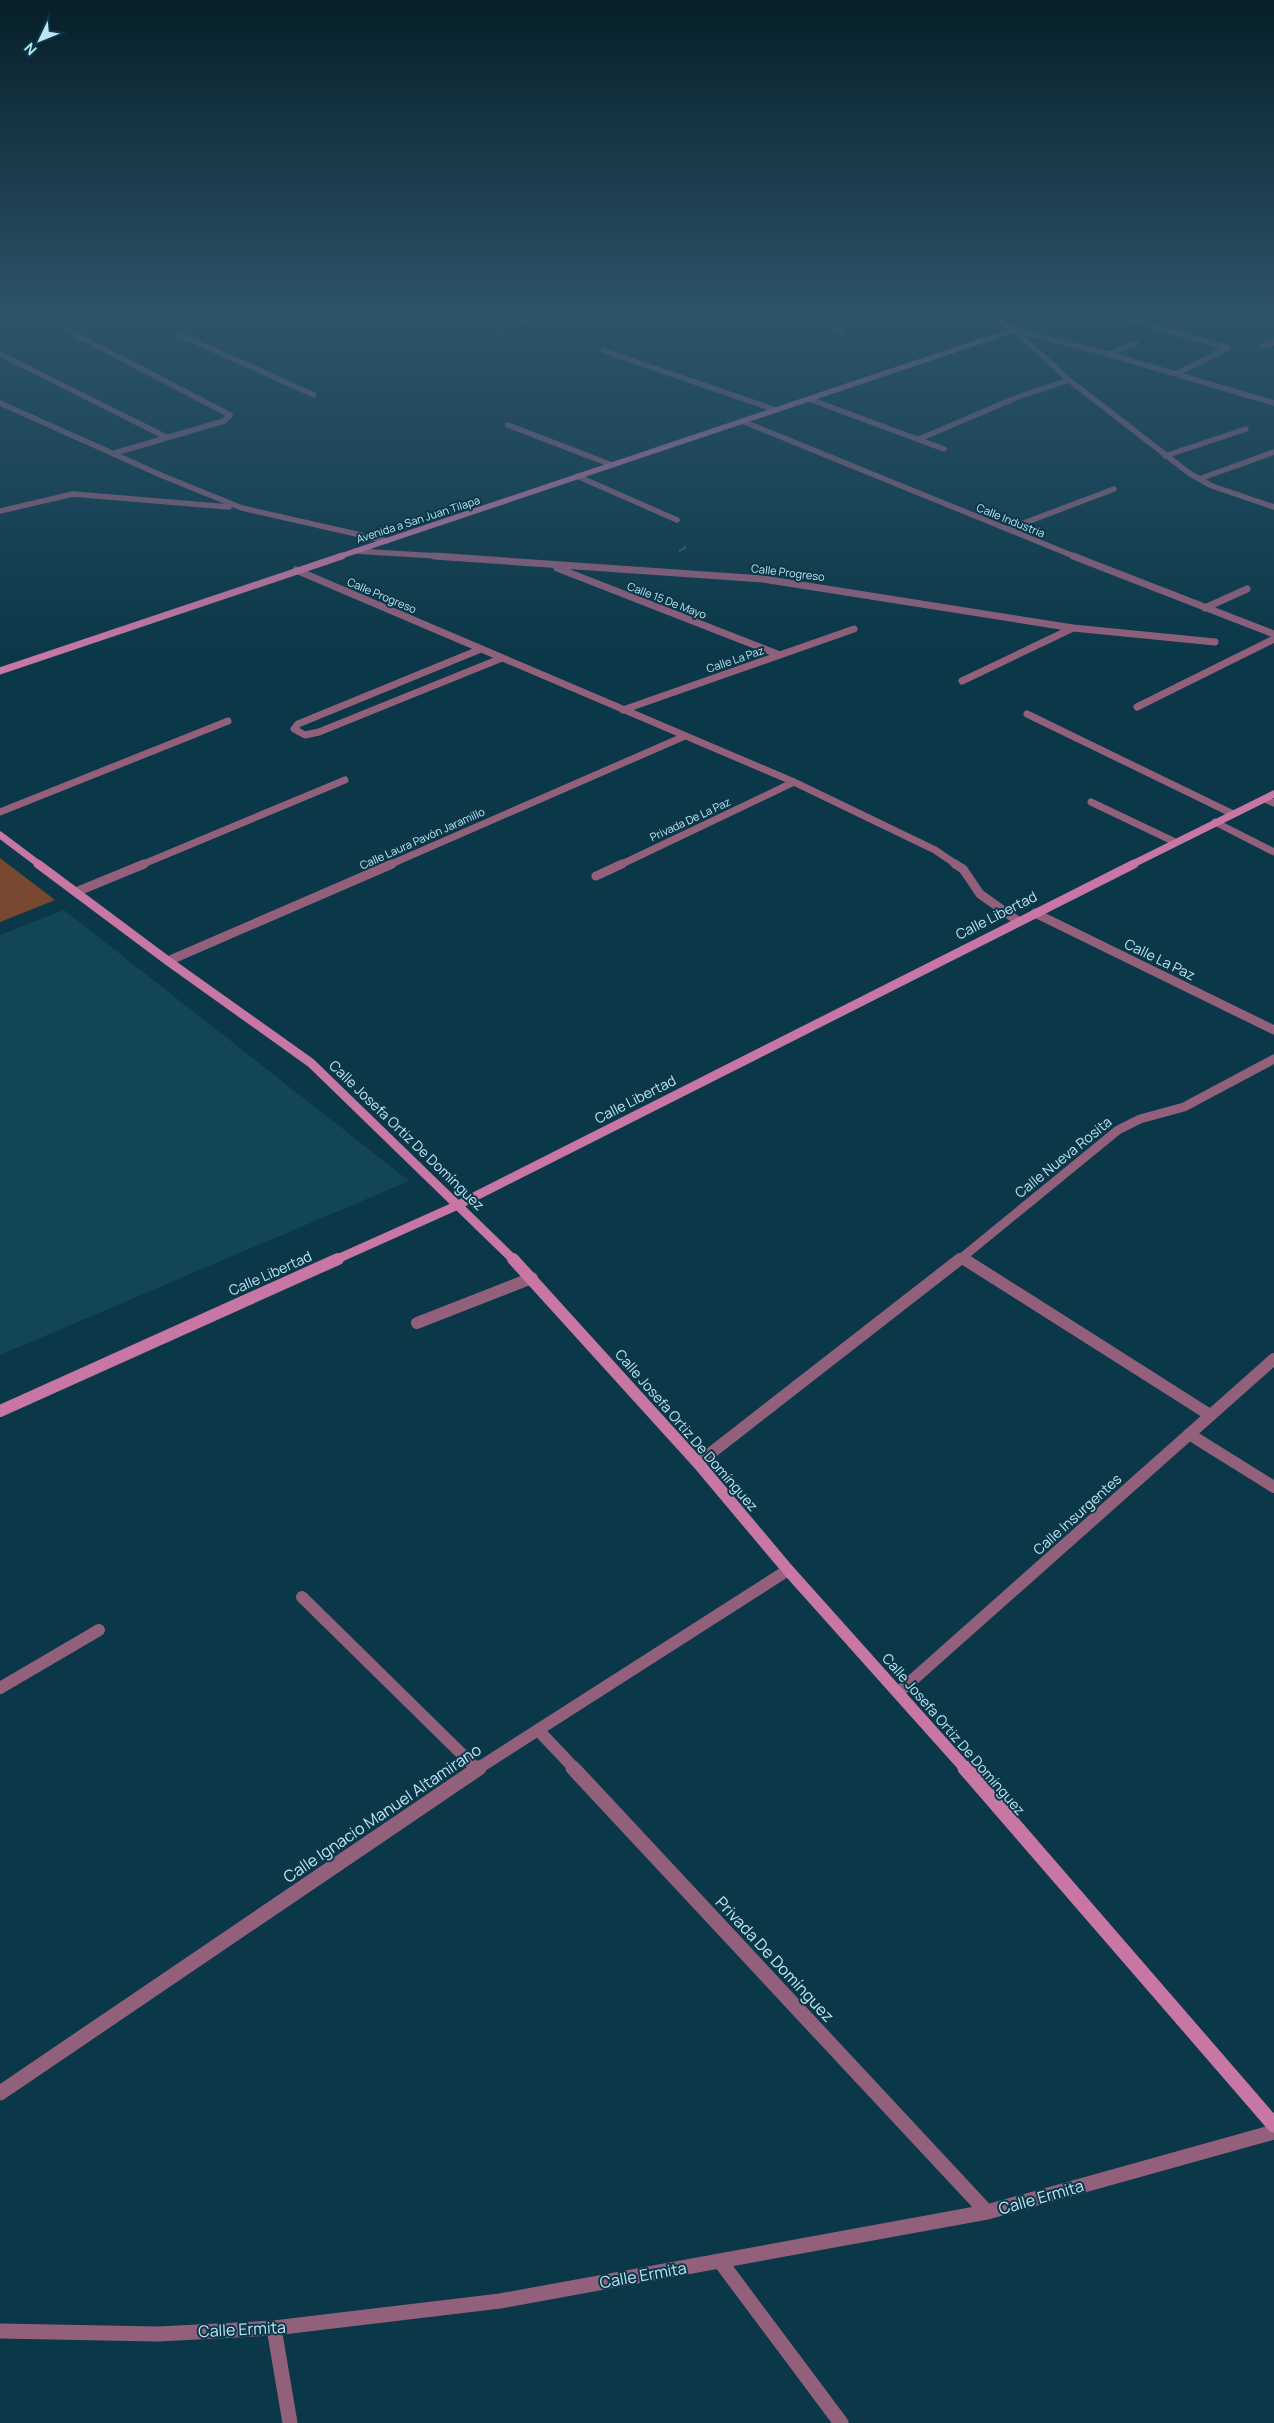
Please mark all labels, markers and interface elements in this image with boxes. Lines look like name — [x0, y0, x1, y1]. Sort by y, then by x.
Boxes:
north arrow — [15, 15, 65, 65]
text: N — [20, 39, 41, 59]
street label: Avenida a San Juan Tilapa — [354, 492, 482, 546]
street label: Calle Industria — [974, 499, 1048, 541]
street label: Calle Progreso — [750, 560, 826, 584]
street label: Calle Progreso — [345, 574, 419, 617]
street label: Calle 15 De Mayo — [625, 578, 709, 622]
street label: Calle La Paz — [704, 642, 766, 676]
street label: Privada De La Paz — [647, 794, 733, 844]
street label: Calle Laura Pavón Jaramillo — [357, 803, 487, 872]
street label: Calle Libertad — [952, 886, 1040, 944]
street label: Calle La Paz — [1122, 934, 1198, 984]
street label: Calle Josefa Ortiz De Domínguez — [325, 1056, 489, 1214]
street label: Calle Libertad — [591, 1070, 679, 1128]
street label: Calle Nueva Rosita — [1011, 1112, 1115, 1202]
street label: Calle Libertad — [226, 1246, 314, 1300]
street label: Calle Josefa Ortiz De Domínguez — [611, 1345, 763, 1515]
street label: Calle Insurgentes — [1029, 1469, 1125, 1559]
street label: Calle Josefa Ortiz De Domínguez — [878, 1649, 1030, 1819]
street label: Calle Ignacio Manuel Altamirano — [279, 1738, 485, 1888]
street label: Privada De Domínguez — [711, 1891, 839, 2027]
street label: Calle Ermita — [996, 2174, 1086, 2220]
street label: Calle Ermita — [598, 2257, 688, 2293]
street label: Calle Ermita — [198, 2316, 286, 2342]

